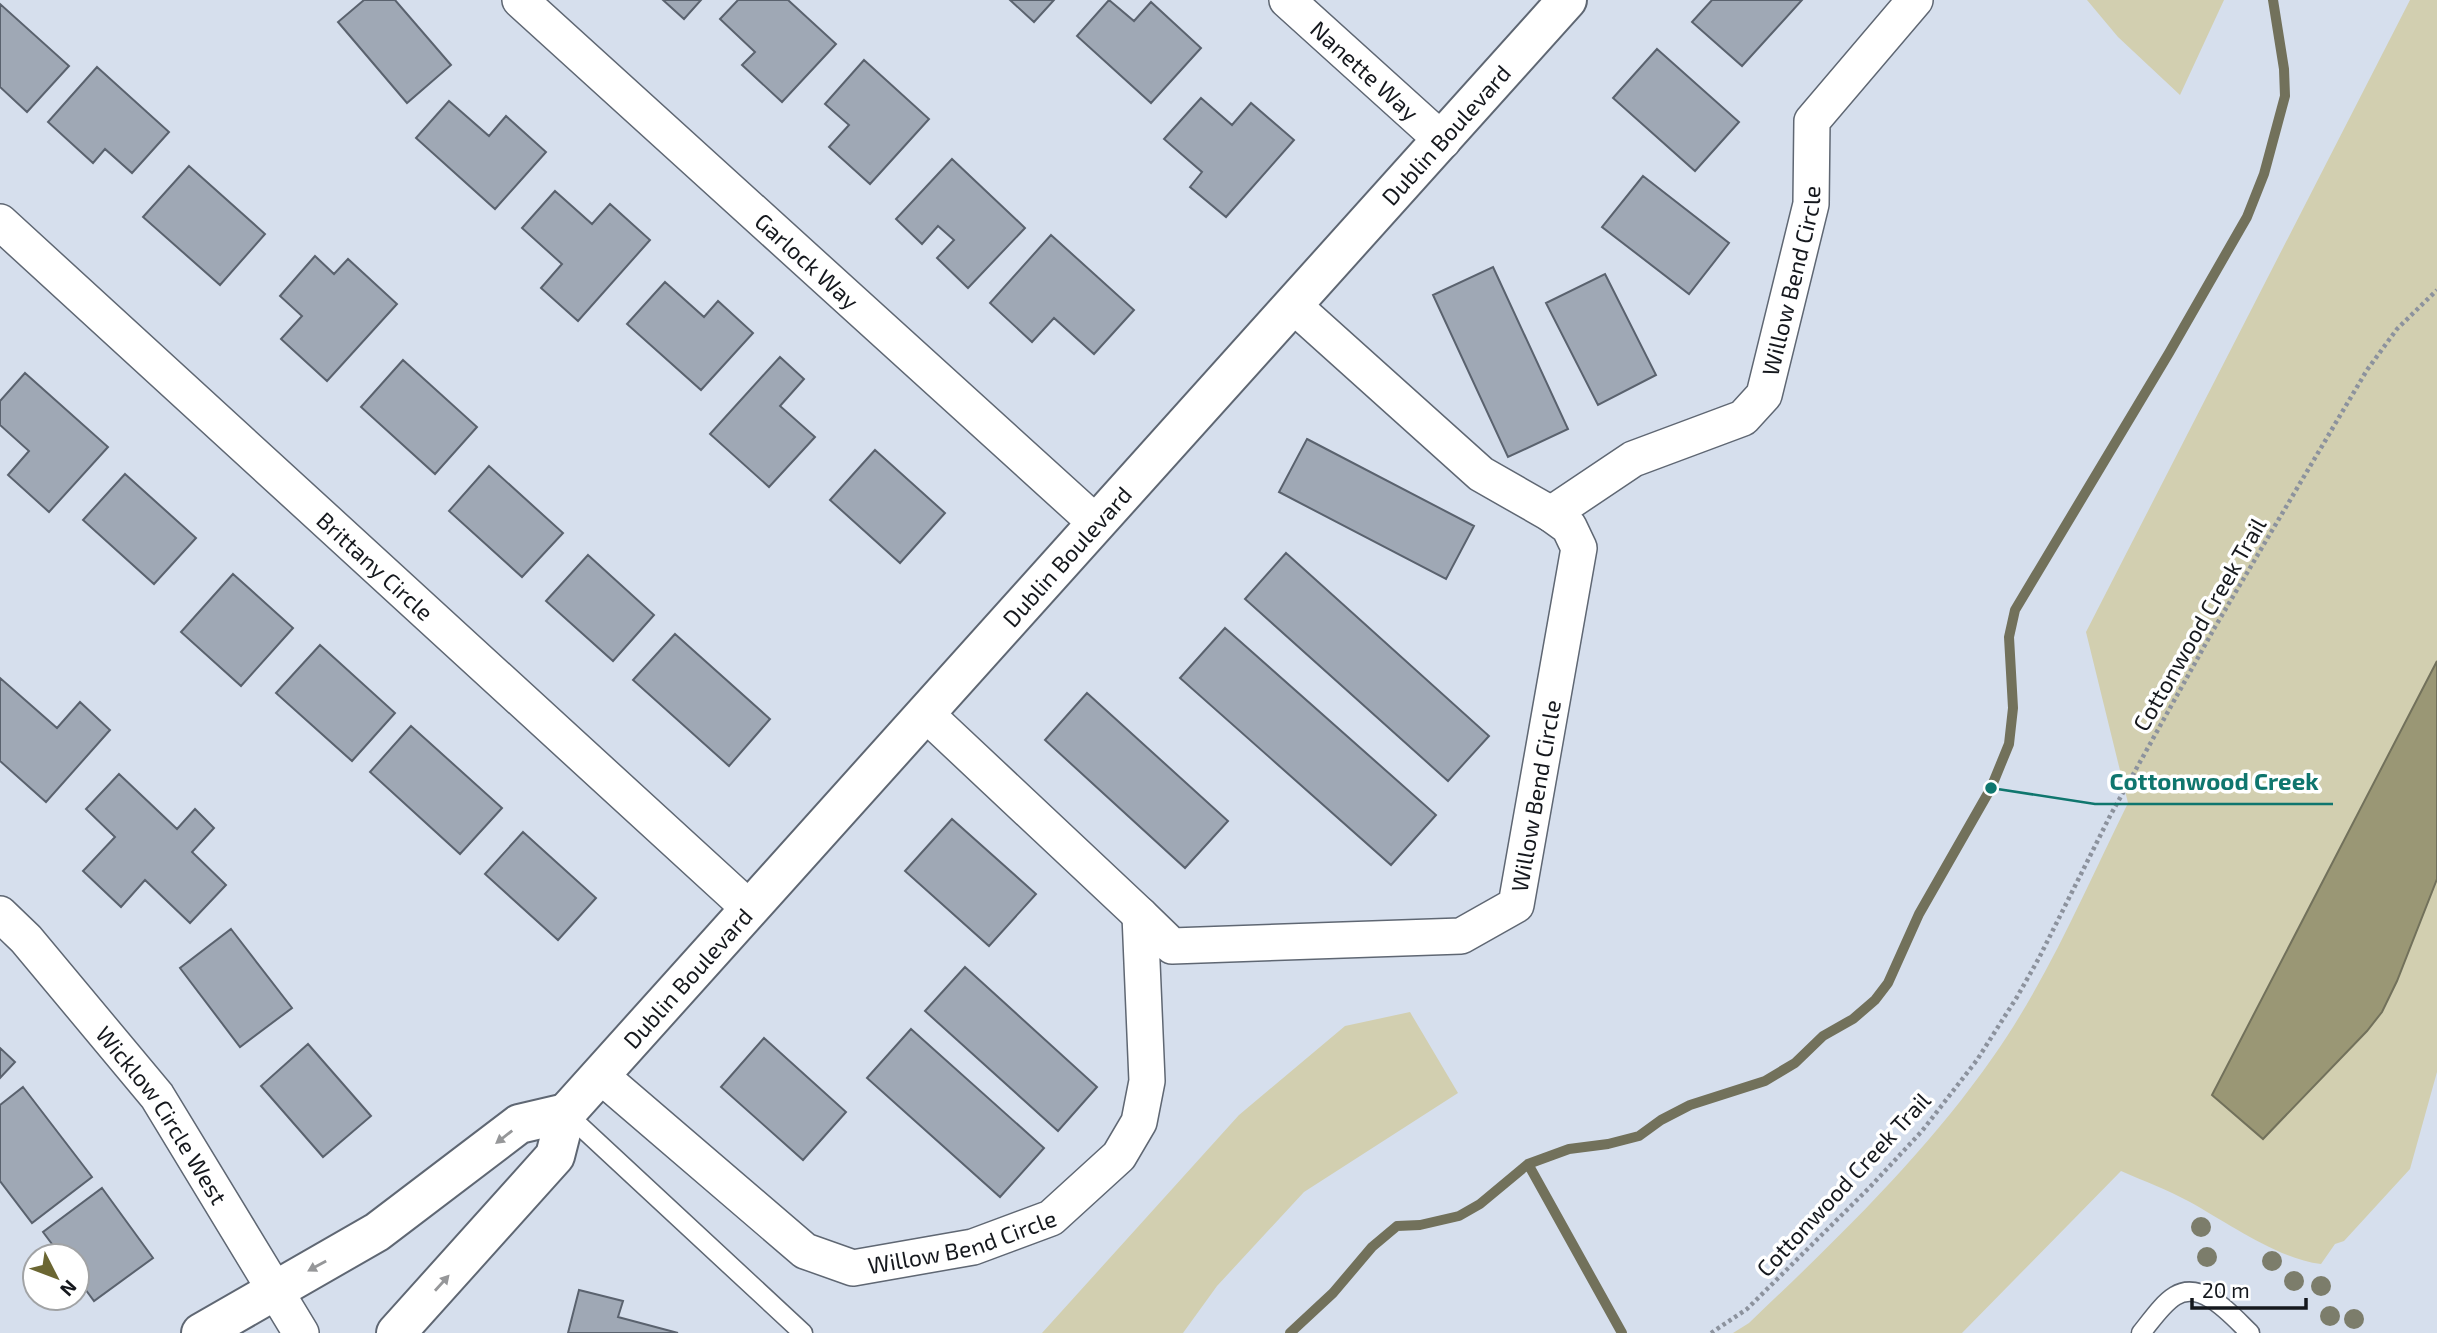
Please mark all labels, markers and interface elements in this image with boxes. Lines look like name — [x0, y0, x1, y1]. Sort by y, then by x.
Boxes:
street label: Nanette Way — [1305, 15, 1425, 126]
street label: Dublin Boulevard — [1376, 59, 1516, 211]
street label: Willow Bend Circle — [1755, 186, 1825, 378]
street label: Garlock Way — [750, 207, 865, 315]
street label: Dublin Boulevard — [996, 480, 1137, 632]
street label: Brittany Circle — [311, 506, 439, 626]
street label: Cottonwood Creek Trail — [2126, 512, 2272, 736]
street label: Willow Bend Circle — [1505, 698, 1566, 894]
callout: Cottonwood Creek — [2095, 759, 2333, 804]
text: Cottonwood Creek — [2109, 766, 2319, 795]
street label: Dublin Boulevard — [617, 902, 758, 1054]
street label: Wicklow Circle West — [90, 1020, 234, 1210]
street label: Cottonwood Creek Trail — [1750, 1086, 1936, 1282]
one-way arrow — [495, 1129, 513, 1144]
street label: Willow Bend Circle — [865, 1203, 1060, 1279]
north arrow — [21, 1242, 91, 1312]
one-way arrow — [307, 1260, 327, 1272]
scale bar — [2192, 1266, 2306, 1310]
one-way arrow — [434, 1274, 450, 1292]
text: N — [56, 1276, 82, 1302]
text: 20 m — [2202, 1277, 2250, 1302]

